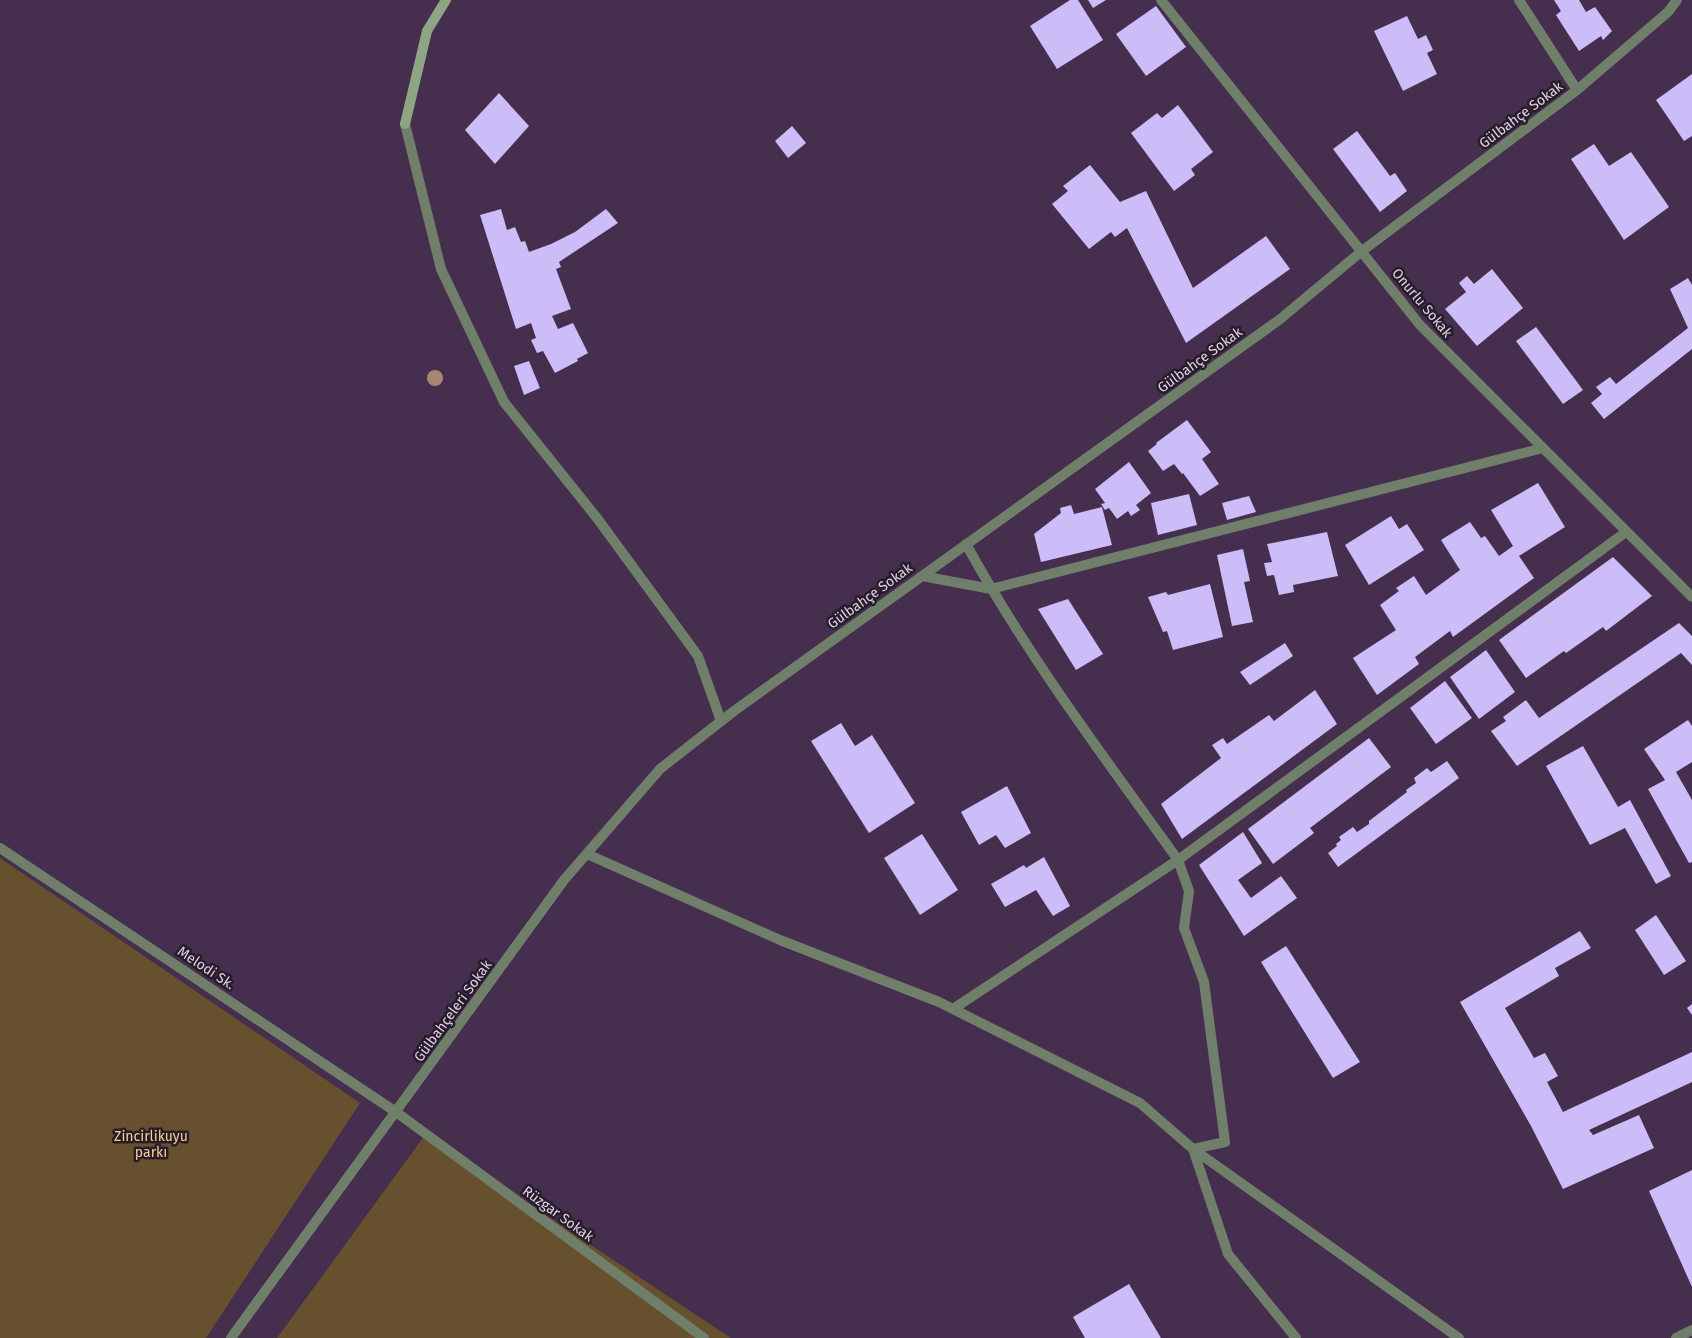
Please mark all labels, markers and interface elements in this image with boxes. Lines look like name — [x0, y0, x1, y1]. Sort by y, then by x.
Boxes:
street label: Gülbahçe Sokak — [1476, 78, 1567, 152]
street label: Onurlu Sokak — [1388, 265, 1456, 342]
street label: Gülbahçe Sokak — [1154, 323, 1246, 396]
street label: Gülbahçe Sokak — [824, 559, 916, 632]
street label: Melodi Sk. — [174, 943, 238, 993]
street label: Gülbahçeleri Sokak — [410, 956, 496, 1065]
park label: Zincirlikuyu parkı — [114, 1128, 188, 1161]
street label: Rüzgar Sokak — [519, 1182, 598, 1246]

